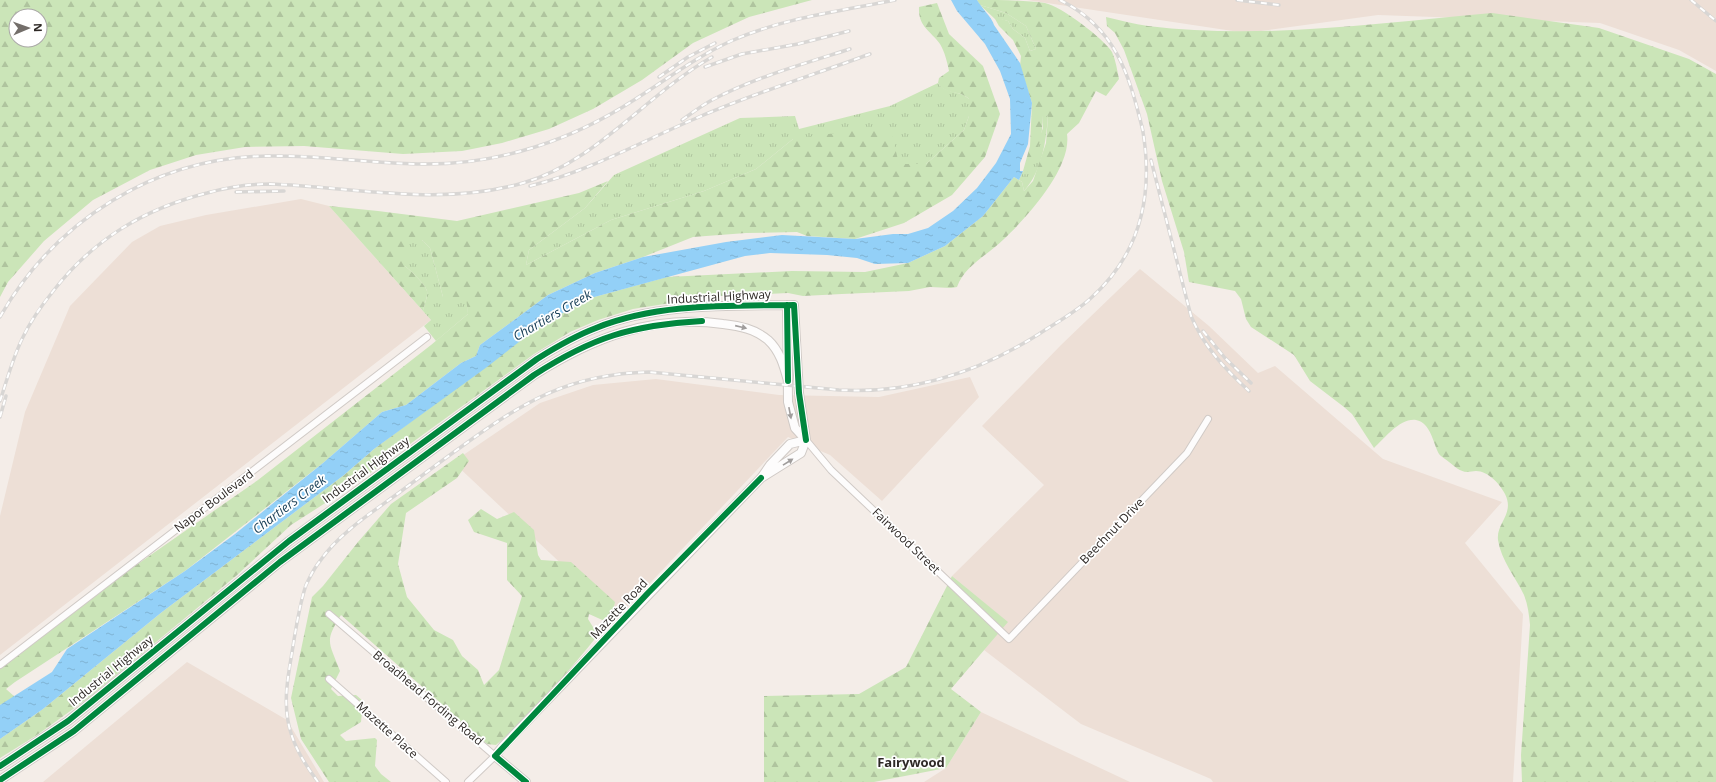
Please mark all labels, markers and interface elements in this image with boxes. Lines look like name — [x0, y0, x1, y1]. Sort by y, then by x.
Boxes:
north arrow — [8, 8, 48, 48]
text: N — [31, 23, 46, 32]
water label: Chartiers Creek — [509, 285, 595, 345]
street label: Industrial Highway — [667, 285, 772, 308]
one-way arrow — [735, 324, 747, 330]
one-way arrow — [788, 407, 794, 419]
street label: Industrial Highway — [319, 432, 414, 507]
one-way arrow — [782, 459, 794, 466]
street label: Napor Boulevard — [171, 465, 257, 536]
water label: Chartiers Creek — [248, 470, 330, 538]
street label: Beechnut Drive — [1076, 494, 1148, 567]
street label: Fairwood Street — [869, 504, 944, 577]
street label: Mazette Road — [586, 575, 651, 643]
street label: Industrial Highway — [65, 631, 157, 710]
street label: Broadhead Fording Road — [369, 646, 487, 749]
street label: Mazette Place — [353, 697, 422, 762]
district label: Fairywood — [877, 753, 945, 771]

